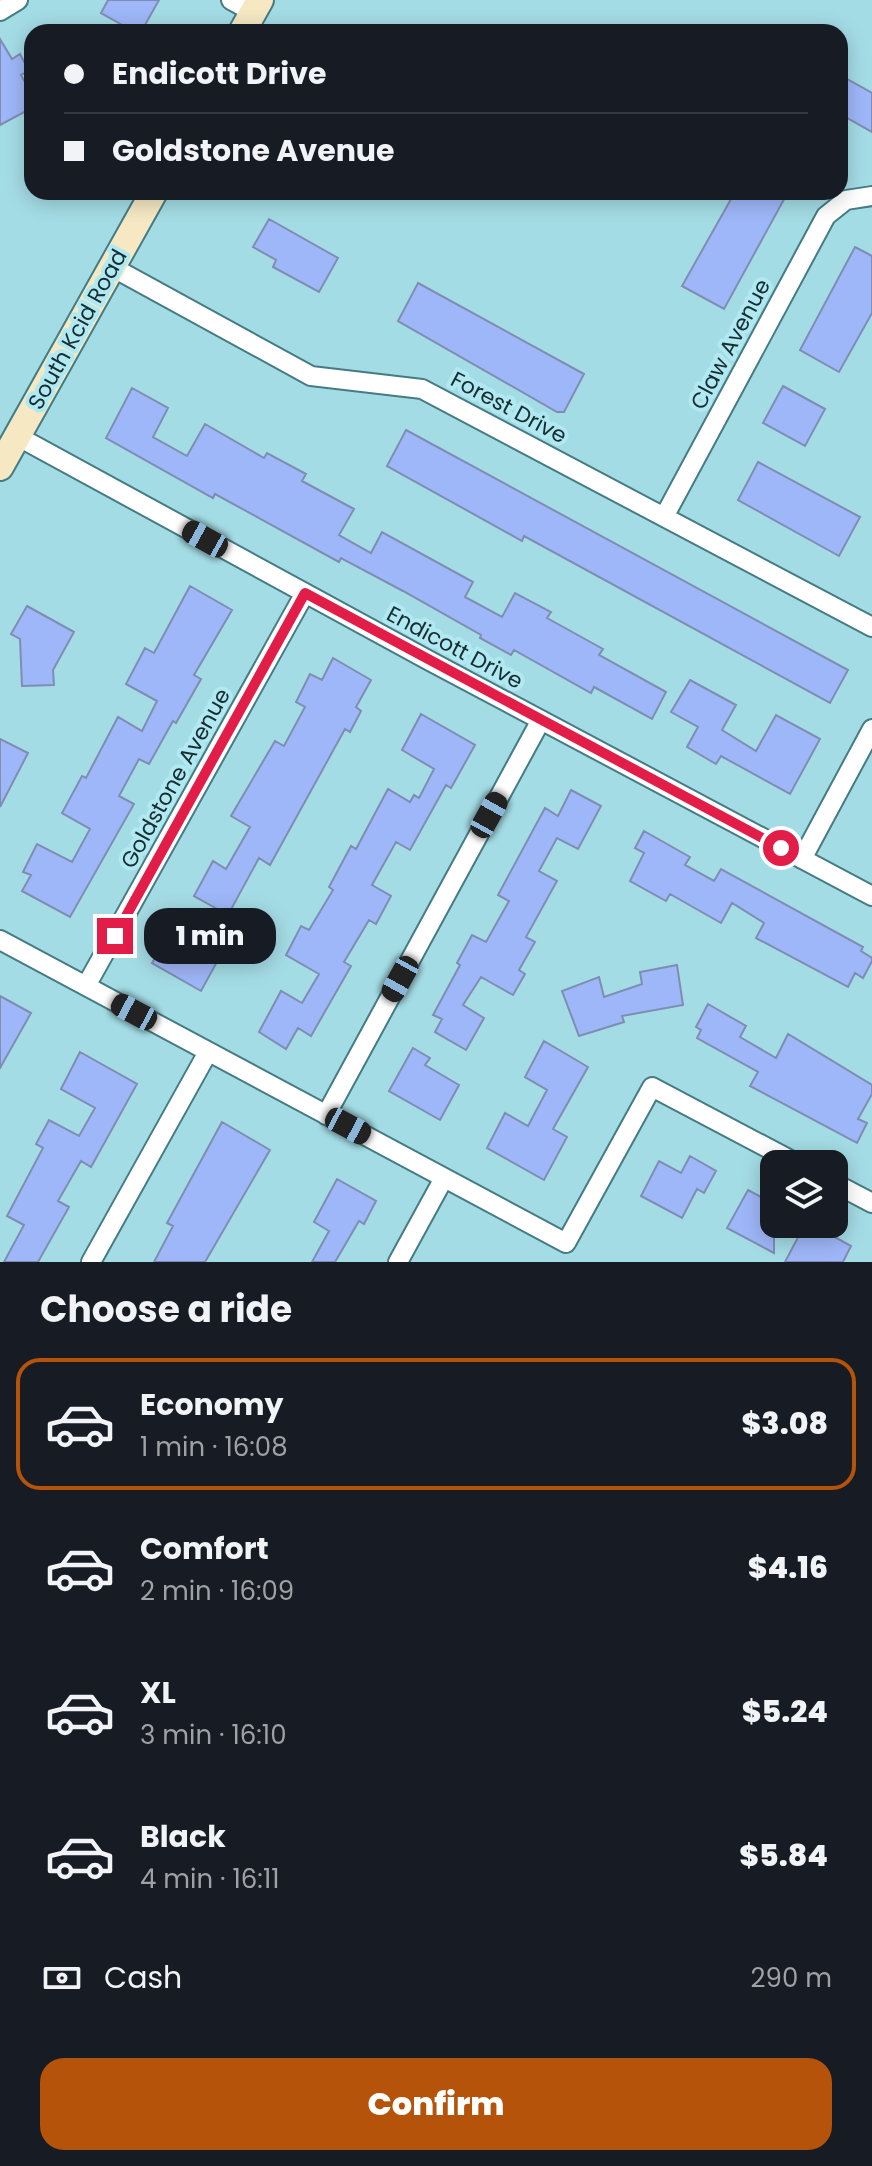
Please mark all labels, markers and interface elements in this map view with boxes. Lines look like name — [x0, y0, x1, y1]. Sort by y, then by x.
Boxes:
text: Endicott Drive — [112, 52, 326, 95]
text: Goldstone Avenue — [112, 129, 395, 172]
street label: South Kcid Road — [21, 243, 134, 415]
street label: Claw Avenue — [683, 273, 778, 415]
street label: Forest Drive — [445, 364, 572, 451]
car — [178, 517, 232, 561]
street label: Endicott Drive — [381, 599, 528, 696]
street label: Goldstone Avenue — [113, 683, 238, 874]
car — [467, 788, 511, 842]
route start — [763, 830, 799, 866]
callout: 1 min — [143, 908, 275, 964]
route end — [97, 918, 133, 954]
text: 1 min — [176, 918, 244, 954]
car — [378, 952, 422, 1006]
car — [107, 990, 161, 1034]
car — [321, 1104, 375, 1148]
map controls — [760, 1150, 848, 1238]
button: layers — [760, 1150, 848, 1238]
text: Choose a ride — [40, 1284, 292, 1335]
text: Economy — [140, 1383, 284, 1426]
icon: car — [44, 1388, 116, 1460]
text: $3.08 — [742, 1402, 828, 1445]
text: 1 min · 16:08 — [140, 1429, 288, 1465]
text: Comfort — [140, 1527, 269, 1570]
icon: car — [44, 1532, 116, 1604]
text: $4.16 — [748, 1546, 828, 1589]
text: 2 min · 16:09 — [140, 1573, 294, 1609]
text: XL — [140, 1671, 176, 1714]
icon: car — [44, 1676, 116, 1748]
text: $5.24 — [742, 1690, 828, 1733]
text: 3 min · 16:10 — [140, 1717, 286, 1753]
text: Black — [140, 1815, 226, 1858]
icon: car — [44, 1820, 116, 1892]
text: $5.84 — [739, 1834, 828, 1877]
text: 4 min · 16:11 — [140, 1861, 280, 1897]
icon: cash — [40, 1956, 84, 2000]
text: Cash — [104, 1956, 182, 1999]
text: 290 m — [751, 1960, 832, 1996]
button: Confirm — [40, 2058, 832, 2150]

